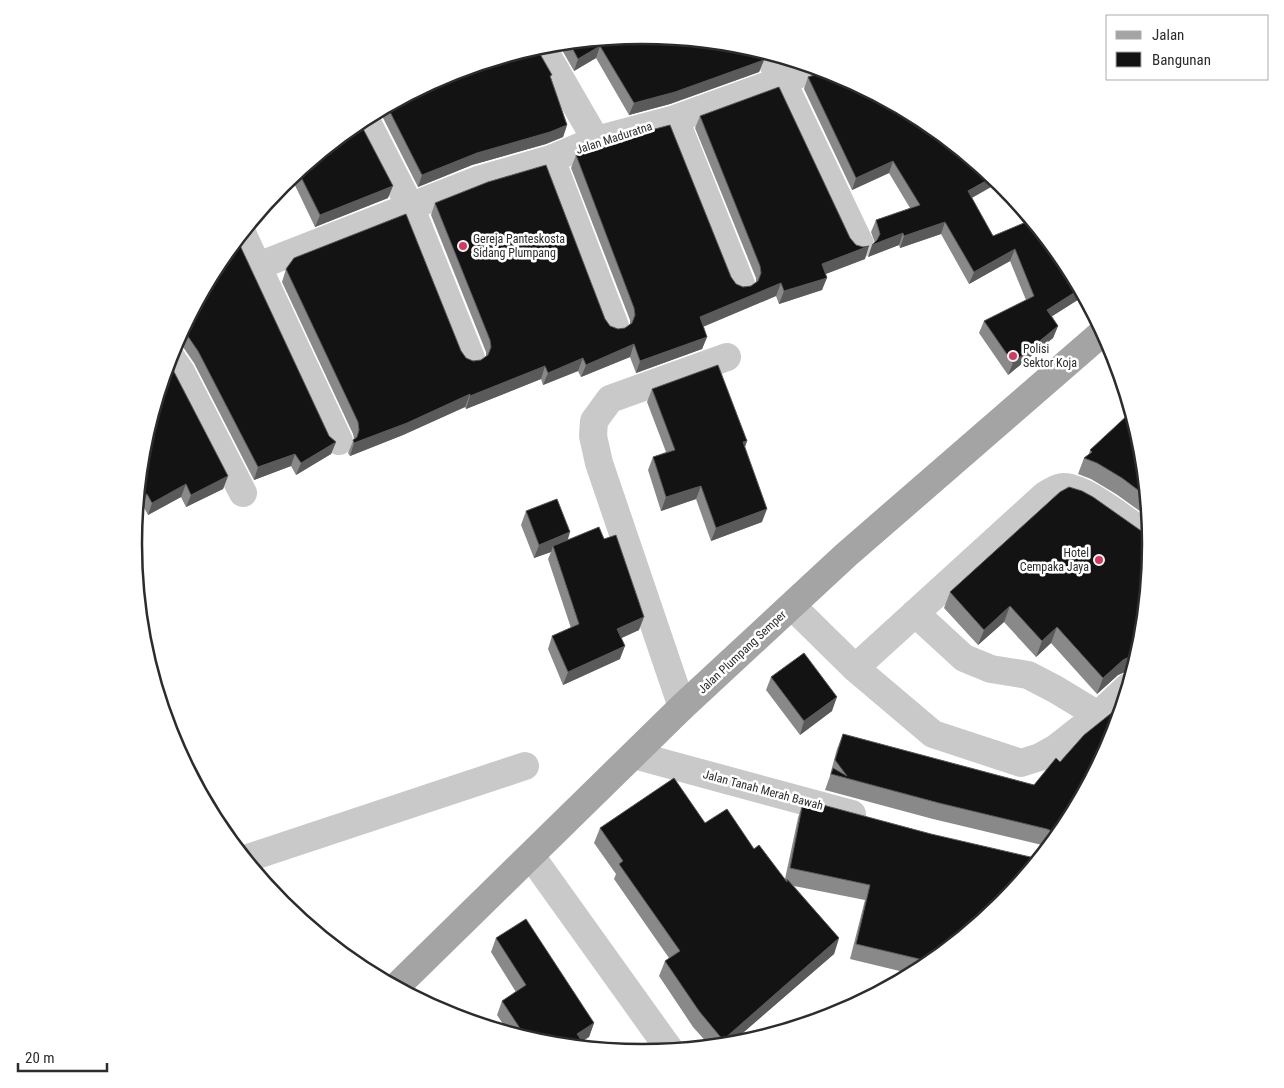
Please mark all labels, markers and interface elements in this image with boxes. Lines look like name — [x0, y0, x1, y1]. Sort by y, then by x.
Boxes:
legend — [1106, 15, 1269, 80]
text: Jalan — [1152, 26, 1184, 44]
text: Bangunan — [1152, 51, 1211, 69]
street label: Jalan Maduratna — [574, 119, 654, 157]
place label: Gereja Panteskosta Sidang Plumpang — [473, 232, 565, 260]
marker: Gereja Panteskosta Sidang Plumpang — [457, 240, 469, 252]
place label: Polisi Sektor Koja — [1023, 342, 1077, 370]
marker: Polisi Sektor Koja — [1007, 350, 1019, 362]
place label: Hotel Cempaka Jaya — [1020, 546, 1089, 574]
marker: Hotel Cempaka Jaya — [1093, 554, 1105, 566]
street label: Jalan Plumpang Semper — [695, 607, 789, 696]
street label: Jalan Tanah Merah Bawah — [701, 767, 825, 813]
scale bar — [18, 1040, 106, 1072]
text: 20 m — [25, 1049, 55, 1067]

